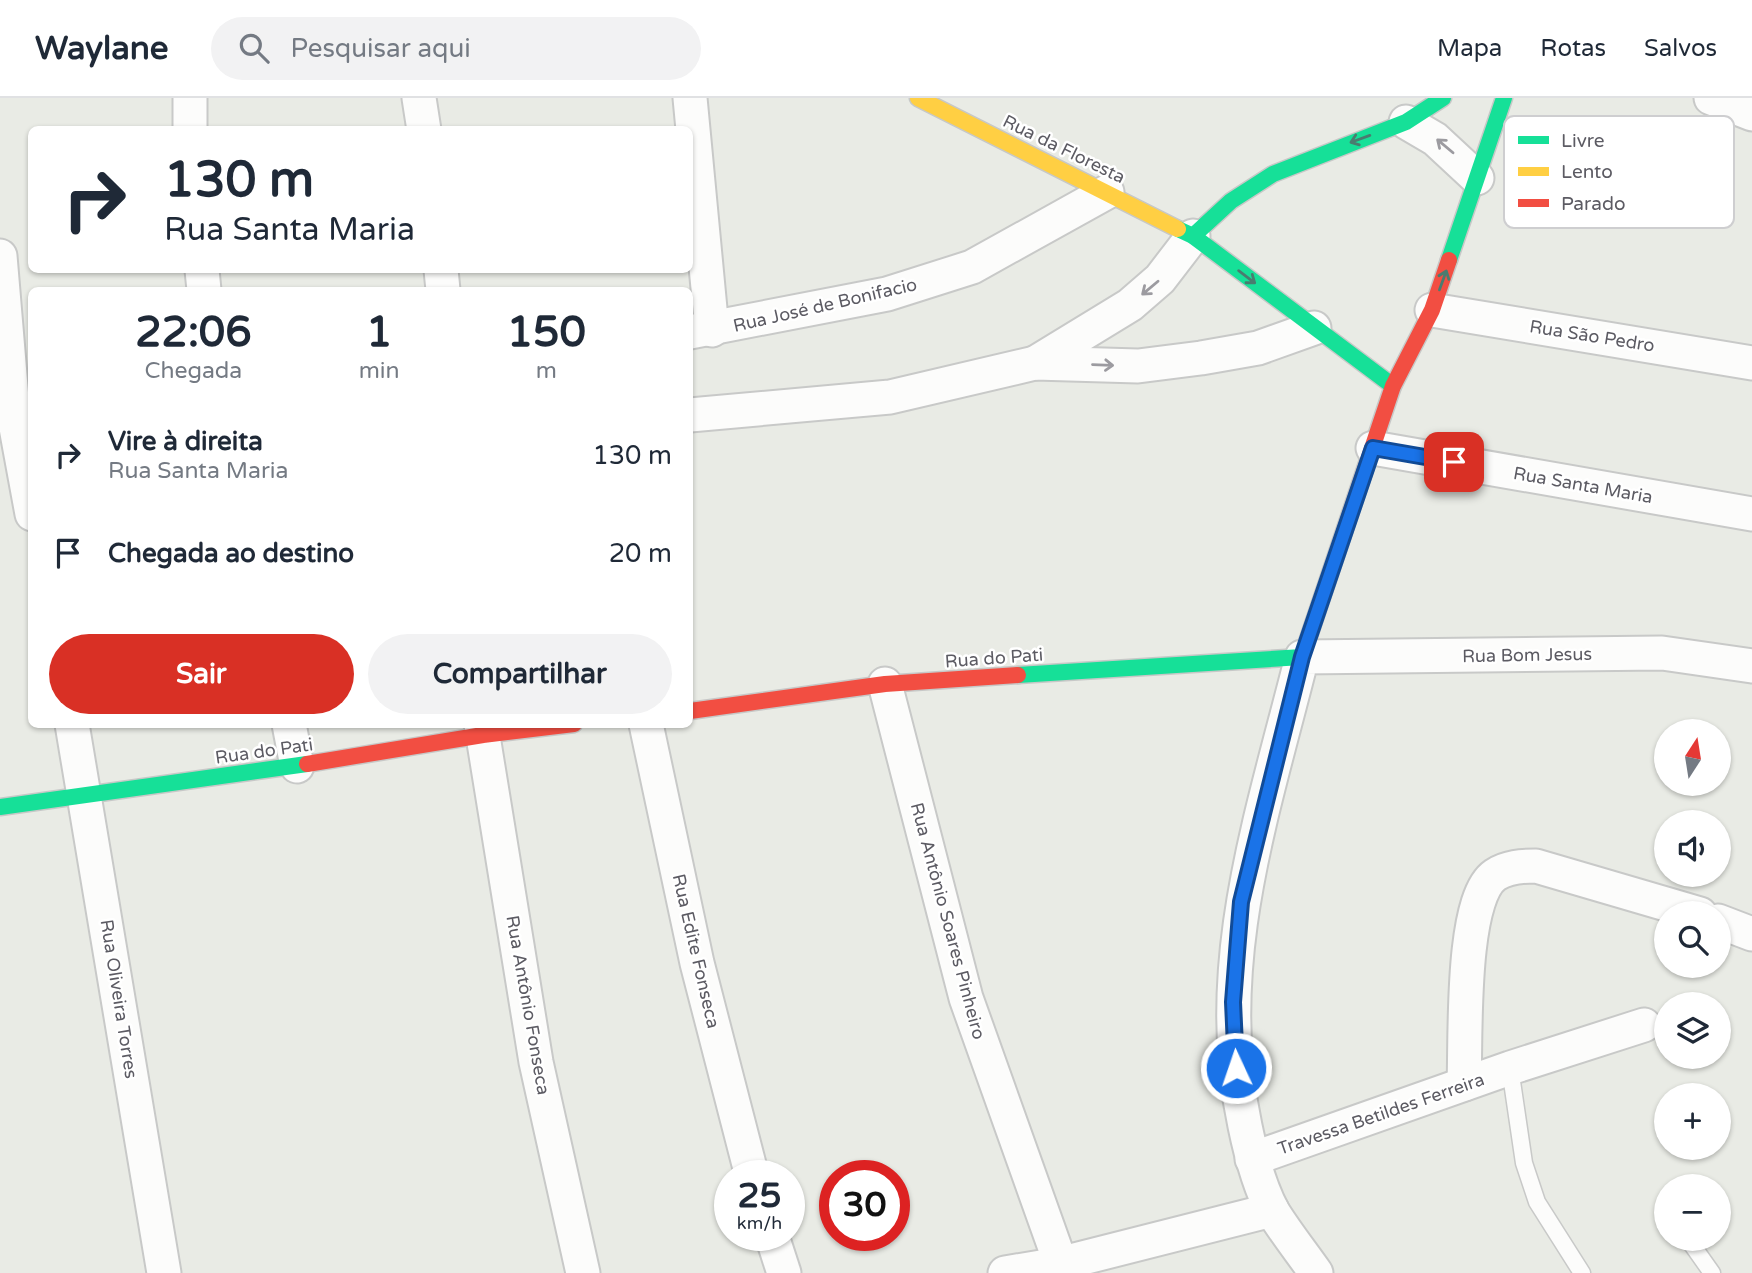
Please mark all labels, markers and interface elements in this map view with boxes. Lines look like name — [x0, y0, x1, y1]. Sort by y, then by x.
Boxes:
search box — [211, 17, 701, 80]
text: Waylane — [35, 29, 169, 68]
icon: search — [235, 29, 273, 67]
text: Pesquisar aqui — [291, 33, 471, 64]
text: Mapa — [1437, 34, 1502, 63]
text: Rotas — [1540, 34, 1606, 63]
text: Salvos — [1644, 34, 1717, 63]
street label: Rua da Floresta — [999, 110, 1129, 188]
legend — [1504, 116, 1734, 228]
text: Livre — [1561, 130, 1605, 152]
one-way arrow — [1350, 134, 1372, 146]
one-way arrow — [1436, 138, 1454, 154]
text: 130 m — [164, 151, 314, 210]
icon: right — [49, 154, 140, 245]
text: Lento — [1561, 161, 1613, 183]
text: Parado — [1561, 193, 1625, 215]
text: Rua Santa Maria — [164, 211, 415, 249]
one-way arrow — [1438, 269, 1450, 291]
one-way arrow — [1237, 270, 1256, 285]
street label: Rua José de Bonifacio — [731, 273, 919, 337]
one-way arrow — [1141, 280, 1159, 296]
text: 22:06 — [135, 307, 252, 358]
text: 1 — [366, 307, 392, 358]
text: 150 — [507, 307, 586, 358]
street label: Rua São Pedro — [1528, 315, 1656, 357]
text: Chegada — [144, 357, 242, 385]
text: min — [359, 357, 400, 385]
text: m — [536, 357, 557, 385]
one-way arrow — [1091, 359, 1114, 372]
text: Vire à direita — [108, 426, 263, 457]
pin — [1424, 432, 1484, 492]
icon: right — [49, 436, 87, 474]
text: 130 m — [592, 440, 672, 471]
icon: arrive — [1435, 443, 1473, 481]
text: Rua Santa Maria — [108, 457, 288, 485]
street label: Rua Santa Maria — [1512, 462, 1654, 508]
icon: arrive — [49, 534, 87, 572]
text: Chegada ao destino — [108, 538, 354, 569]
text: 20 m — [609, 538, 672, 569]
button: Sair — [49, 634, 354, 714]
button: Compartilhar — [368, 634, 672, 714]
street label: Rua Bom Jesus — [1462, 643, 1592, 667]
street label: Rua do Pati — [944, 644, 1044, 672]
north arrow — [1654, 719, 1731, 796]
map controls — [1654, 719, 1731, 1251]
street label: Rua do Pati — [214, 733, 314, 769]
street label: Rua Antônio Soares Pinheiro — [906, 800, 990, 1042]
button: sound — [1654, 810, 1731, 887]
street label: Rua Edite Fonseca — [668, 872, 724, 1030]
button: search — [1654, 901, 1731, 978]
street label: Rua Antônio Fonseca — [501, 913, 555, 1097]
street label: Rua Oliveira Torres — [96, 918, 142, 1080]
button: layers — [1654, 992, 1731, 1069]
position arrow — [1199, 1031, 1273, 1105]
street label: Travessa Betildes Ferreira — [1275, 1068, 1487, 1160]
button: + — [1654, 1083, 1731, 1160]
speed limit sign: 30 — [819, 1160, 910, 1251]
button: − — [1654, 1174, 1731, 1251]
text: 25 — [738, 1175, 781, 1217]
text: km/h — [737, 1212, 782, 1234]

